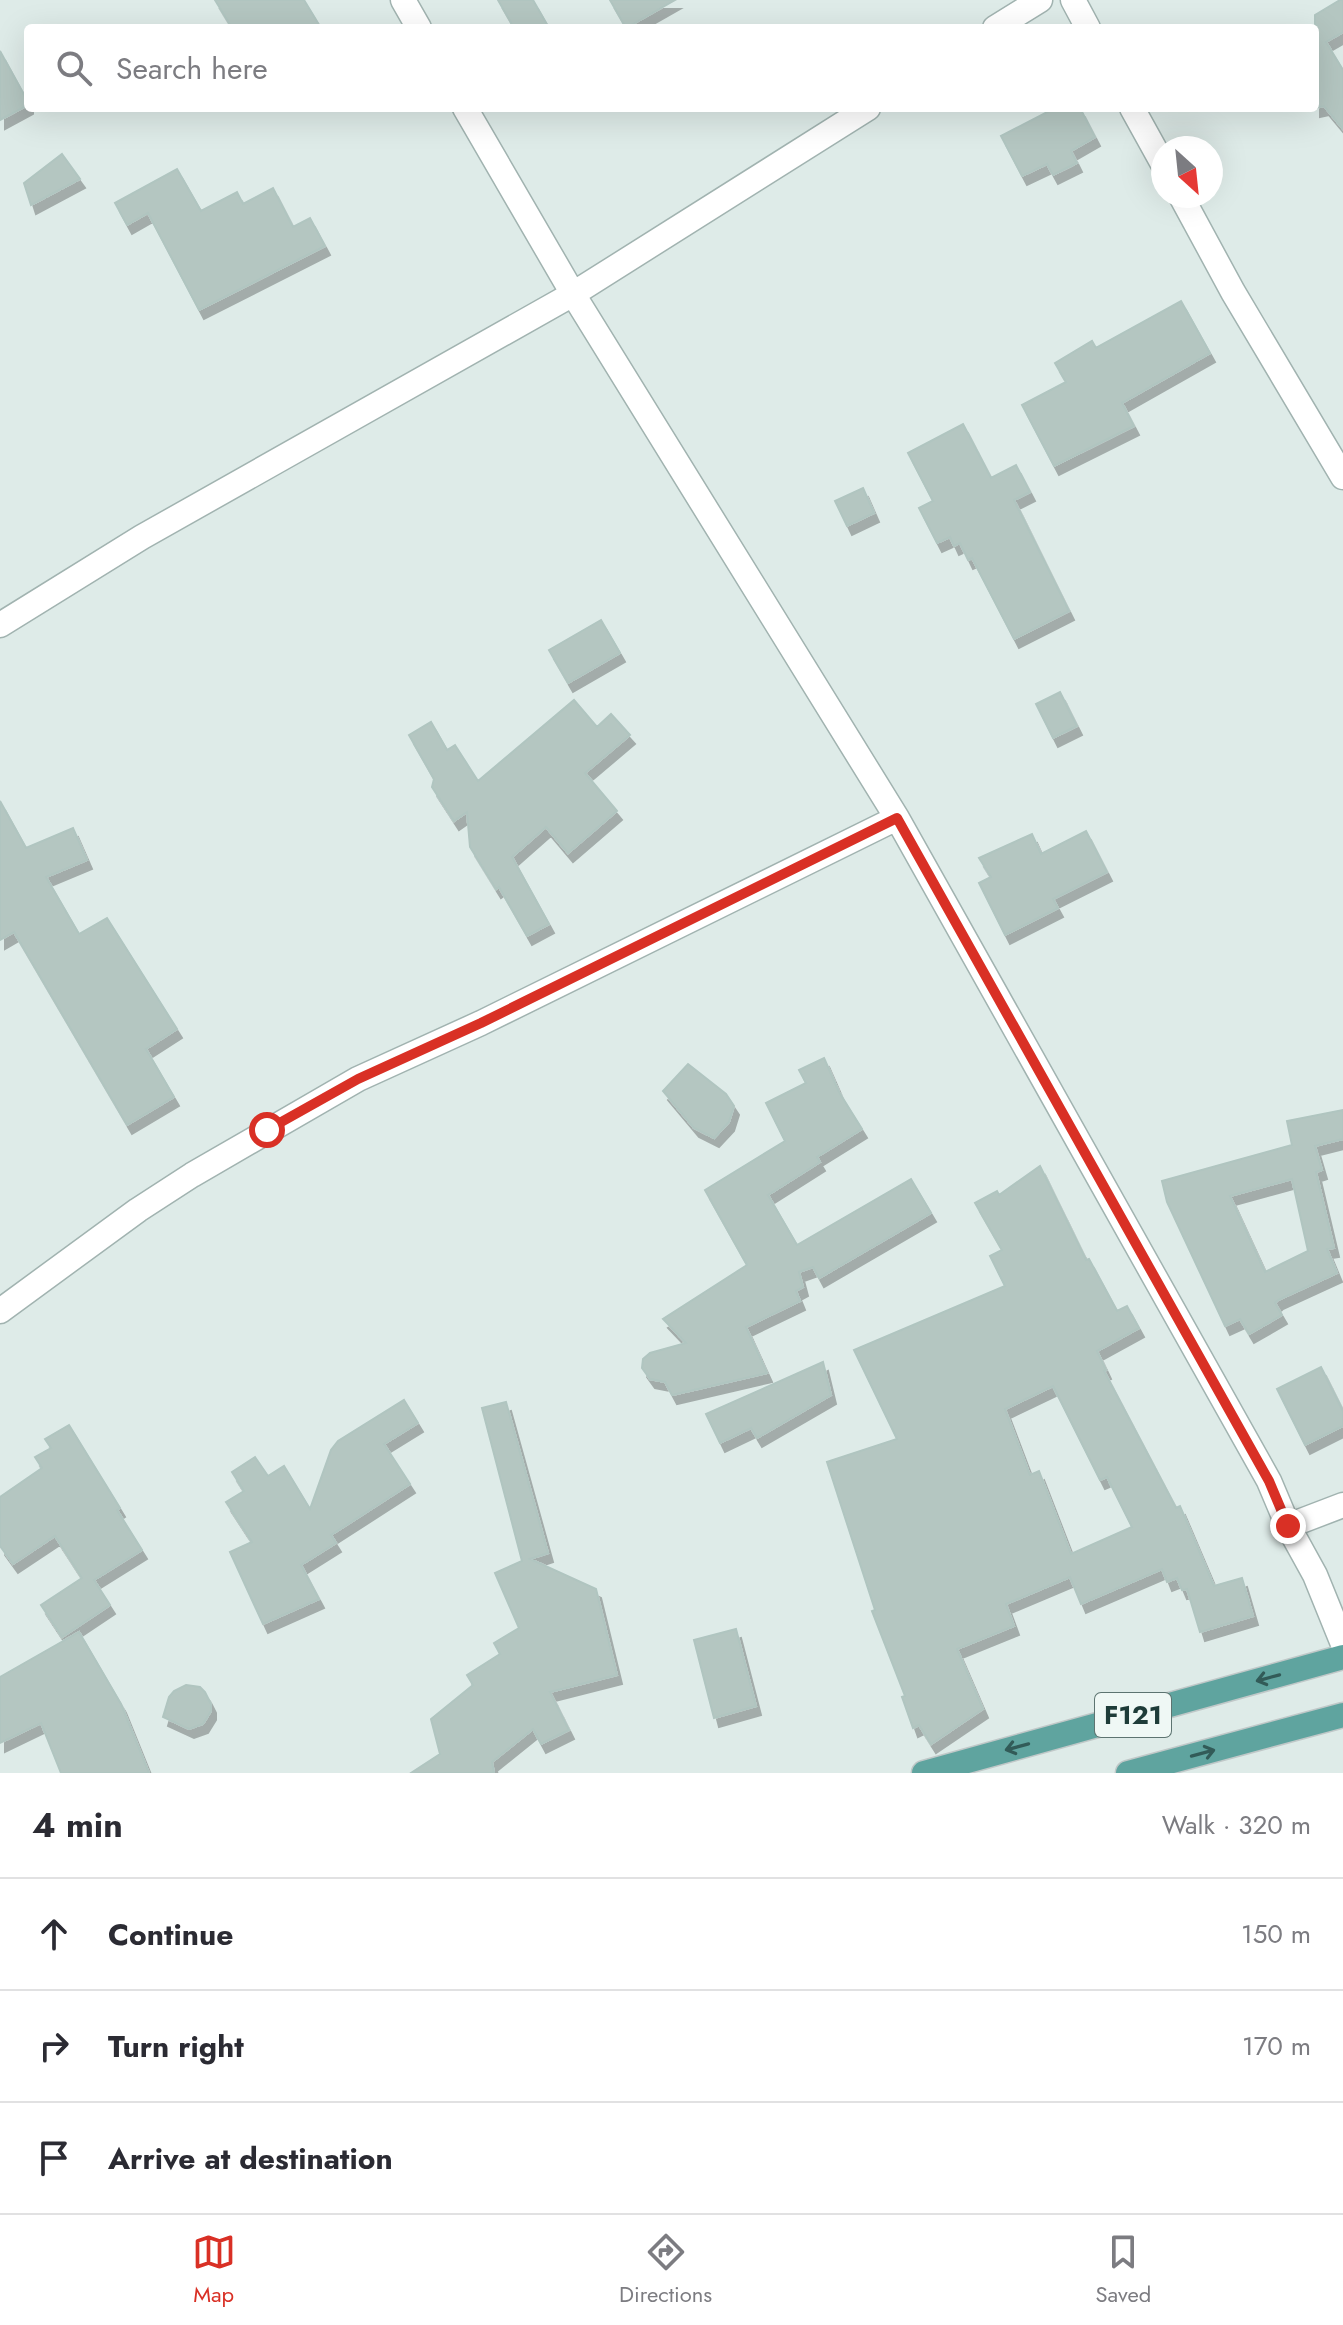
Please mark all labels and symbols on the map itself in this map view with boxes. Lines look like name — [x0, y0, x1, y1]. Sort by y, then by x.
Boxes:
north arrow — [1151, 136, 1223, 208]
route start — [249, 1112, 285, 1148]
route end — [1270, 1508, 1306, 1544]
one-way arrow — [1255, 1671, 1281, 1686]
road number: F121 — [1095, 1693, 1171, 1737]
one-way arrow — [1005, 1740, 1031, 1755]
one-way arrow — [1190, 1744, 1216, 1759]

